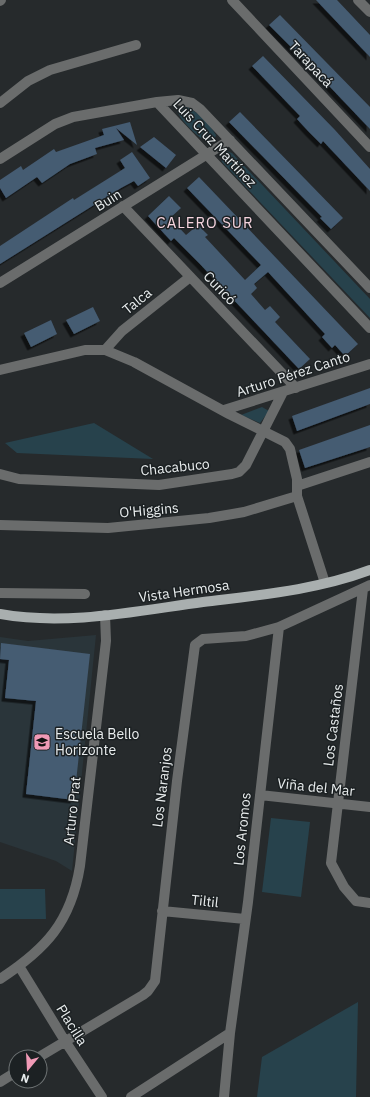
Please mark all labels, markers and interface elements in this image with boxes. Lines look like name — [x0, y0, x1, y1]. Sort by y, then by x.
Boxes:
street label: Tarapacá — [285, 37, 337, 91]
street label: Luis Cruz Martínez — [169, 95, 261, 191]
street label: Buin — [91, 185, 125, 215]
district label: CALERO SUR — [156, 213, 254, 232]
street label: Curicó — [200, 267, 241, 309]
street label: Talca — [119, 283, 156, 318]
street label: Arturo Pérez Canto — [234, 347, 352, 401]
street label: Chacabuco — [139, 454, 211, 480]
street label: O'Higgins — [119, 498, 180, 522]
street label: Vista Hermosa — [137, 576, 231, 606]
street label: Los Castaños — [319, 683, 347, 767]
place label: Escuela Bello Horizonte — [55, 725, 140, 759]
school or university icon: Escuela Bello Horizonte — [32, 732, 52, 752]
street label: Los Naranjos — [148, 746, 176, 828]
street label: Viña del Mar — [276, 774, 356, 800]
street label: Arturo Prat — [59, 776, 85, 846]
street label: Los Aromos — [229, 791, 255, 867]
street label: Tiltil — [190, 891, 220, 911]
street label: Placilla — [52, 1001, 92, 1049]
north arrow — [8, 1049, 48, 1089]
text: N — [19, 1071, 31, 1086]

